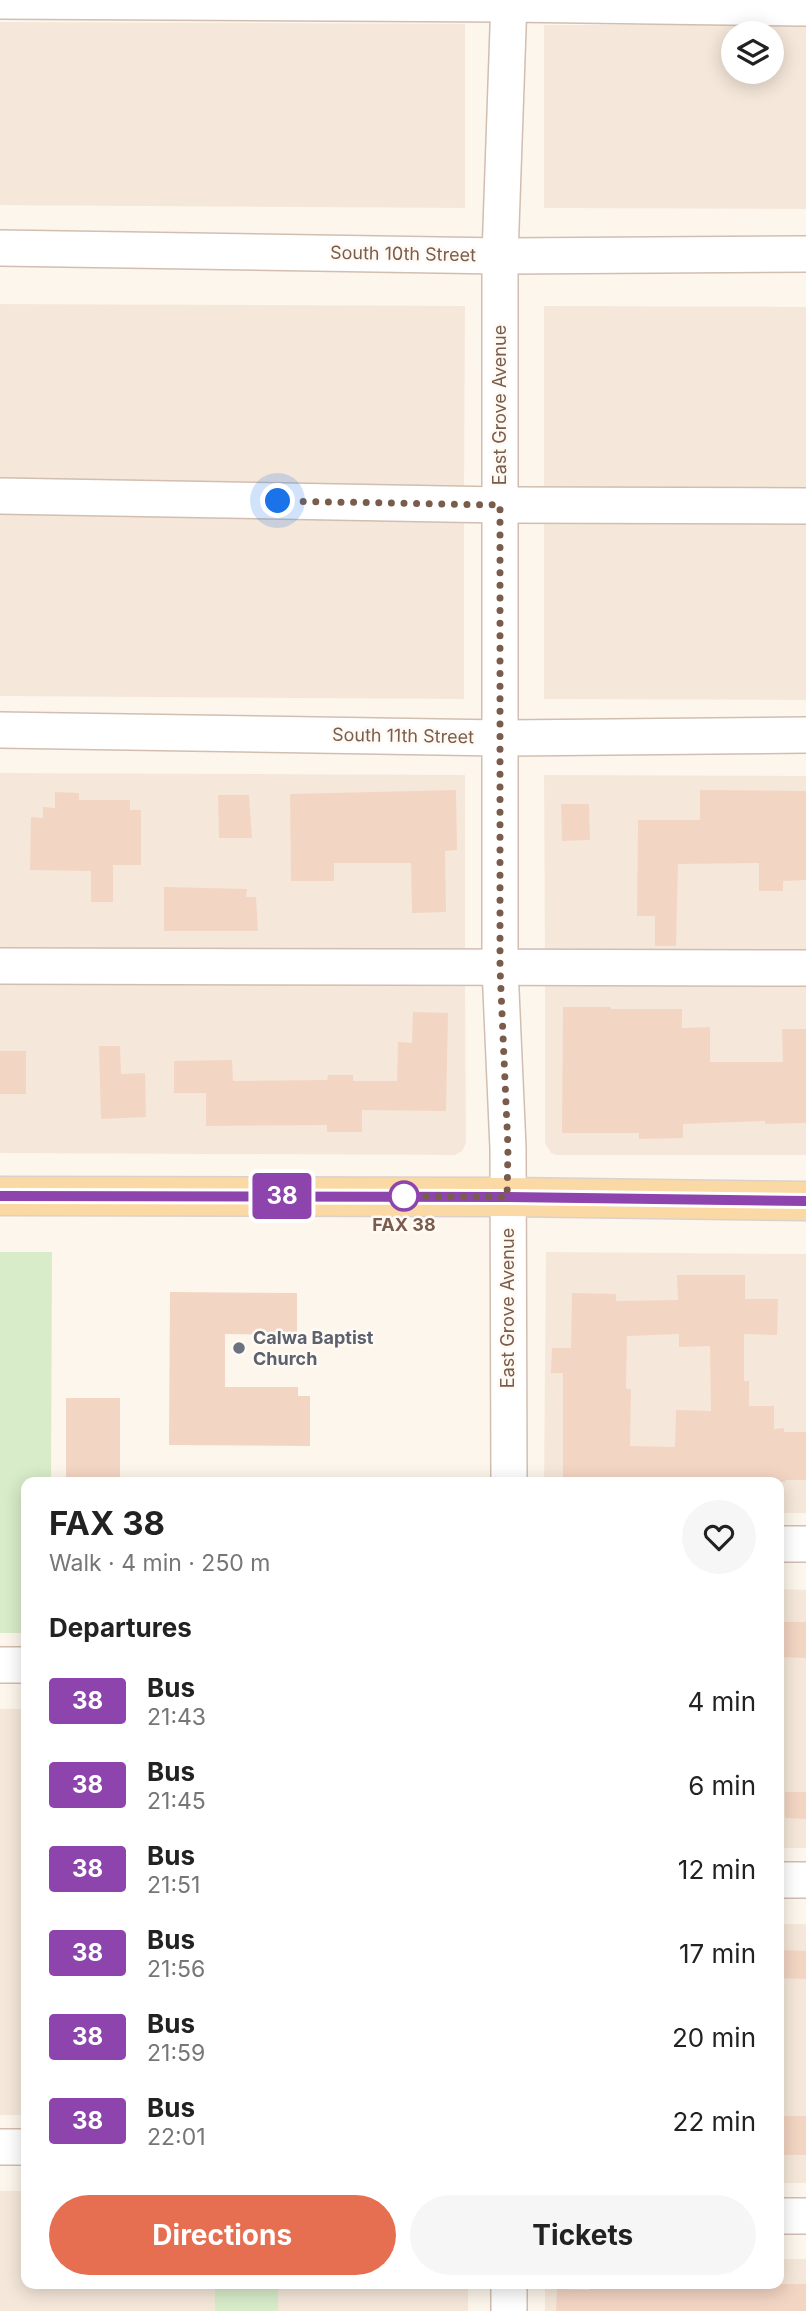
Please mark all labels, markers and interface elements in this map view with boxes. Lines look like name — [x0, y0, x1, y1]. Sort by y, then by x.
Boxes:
map controls — [721, 21, 784, 84]
button: layers — [721, 21, 784, 84]
street label: South 10th Street — [330, 242, 476, 265]
street label: East Grove Avenue — [489, 325, 510, 485]
your location — [260, 483, 295, 518]
street label: South 11th Street — [332, 724, 474, 747]
line badge: 38 — [250, 1173, 314, 1219]
text: 38 — [266, 1181, 298, 1210]
marker: FAX 38 — [389, 1181, 419, 1211]
place label: FAX 38 — [372, 1214, 436, 1235]
street label: East Grove Avenue — [497, 1228, 518, 1388]
place label: Calwa Baptist Church — [253, 1327, 374, 1369]
marker: Calwa Baptist Church — [231, 1340, 247, 1356]
button: heart — [682, 1500, 756, 1574]
text: FAX 38 — [49, 1503, 165, 1543]
text: Walk · 4 min · 250 m — [49, 1549, 271, 1577]
text: Departures — [49, 1612, 192, 1643]
text: Bus — [147, 1672, 195, 1703]
text: 38 — [72, 1686, 103, 1715]
text: 4 min — [687, 1686, 756, 1717]
text: 21:43 — [147, 1703, 206, 1731]
text: Bus — [147, 1756, 195, 1787]
text: 38 — [72, 1770, 103, 1799]
text: 6 min — [688, 1770, 756, 1801]
text: 21:45 — [147, 1787, 206, 1815]
text: Bus — [147, 1840, 195, 1871]
text: 38 — [72, 1854, 103, 1883]
text: 12 min — [678, 1854, 756, 1885]
text: 21:51 — [147, 1871, 200, 1899]
text: Bus — [147, 1924, 195, 1955]
text: 38 — [72, 1938, 103, 1967]
text: 17 min — [679, 1938, 756, 1969]
text: 21:56 — [147, 1955, 205, 1983]
text: Bus — [147, 2008, 195, 2039]
text: 38 — [72, 2022, 103, 2051]
text: 20 min — [672, 2022, 756, 2053]
text: 21:59 — [147, 2039, 205, 2067]
text: Bus — [147, 2092, 195, 2123]
text: 38 — [72, 2106, 103, 2135]
text: 22 min — [673, 2106, 756, 2137]
text: 22:01 — [147, 2123, 206, 2151]
button: Directions — [49, 2195, 396, 2275]
button: Tickets — [410, 2195, 756, 2275]

